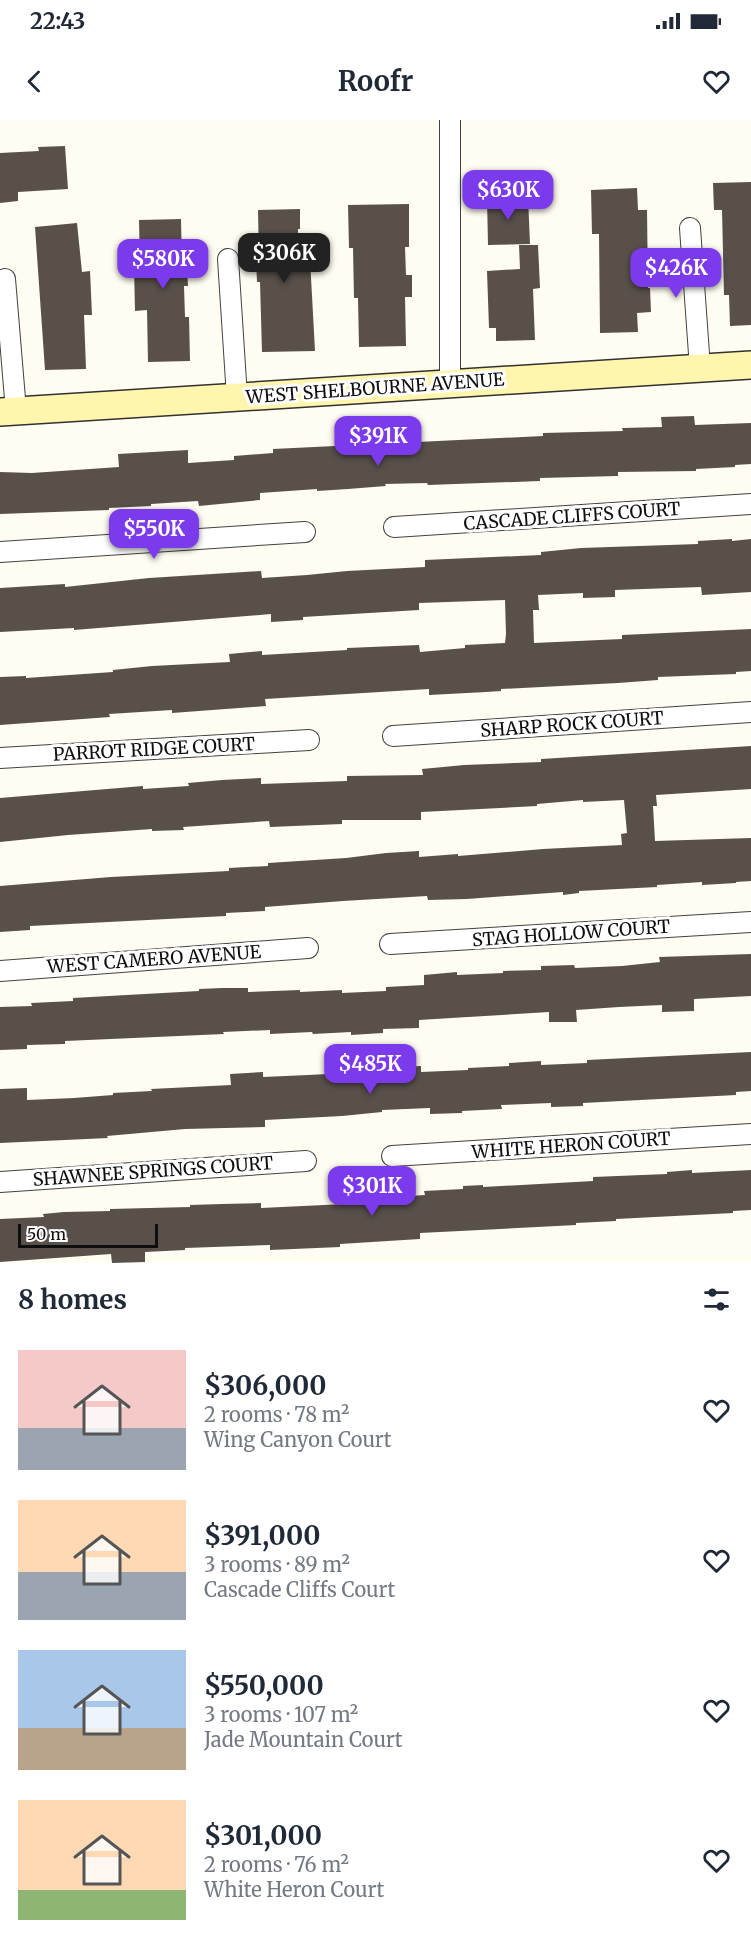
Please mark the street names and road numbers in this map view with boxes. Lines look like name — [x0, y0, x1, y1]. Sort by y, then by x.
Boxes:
street label: WEST SHELBOURNE AVENUE — [244, 367, 506, 409]
street label: CASCADE CLIFFS COURT — [463, 497, 682, 535]
street label: SHARP ROCK COURT — [480, 706, 665, 742]
street label: PARROT RIDGE COURT — [52, 732, 256, 766]
street label: STAG HOLLOW COURT — [471, 915, 671, 951]
street label: WEST CAMERO AVENUE — [45, 940, 262, 978]
street label: WHITE HERON COURT — [470, 1127, 672, 1163]
street label: SHAWNEE SPRINGS COURT — [32, 1151, 274, 1191]

